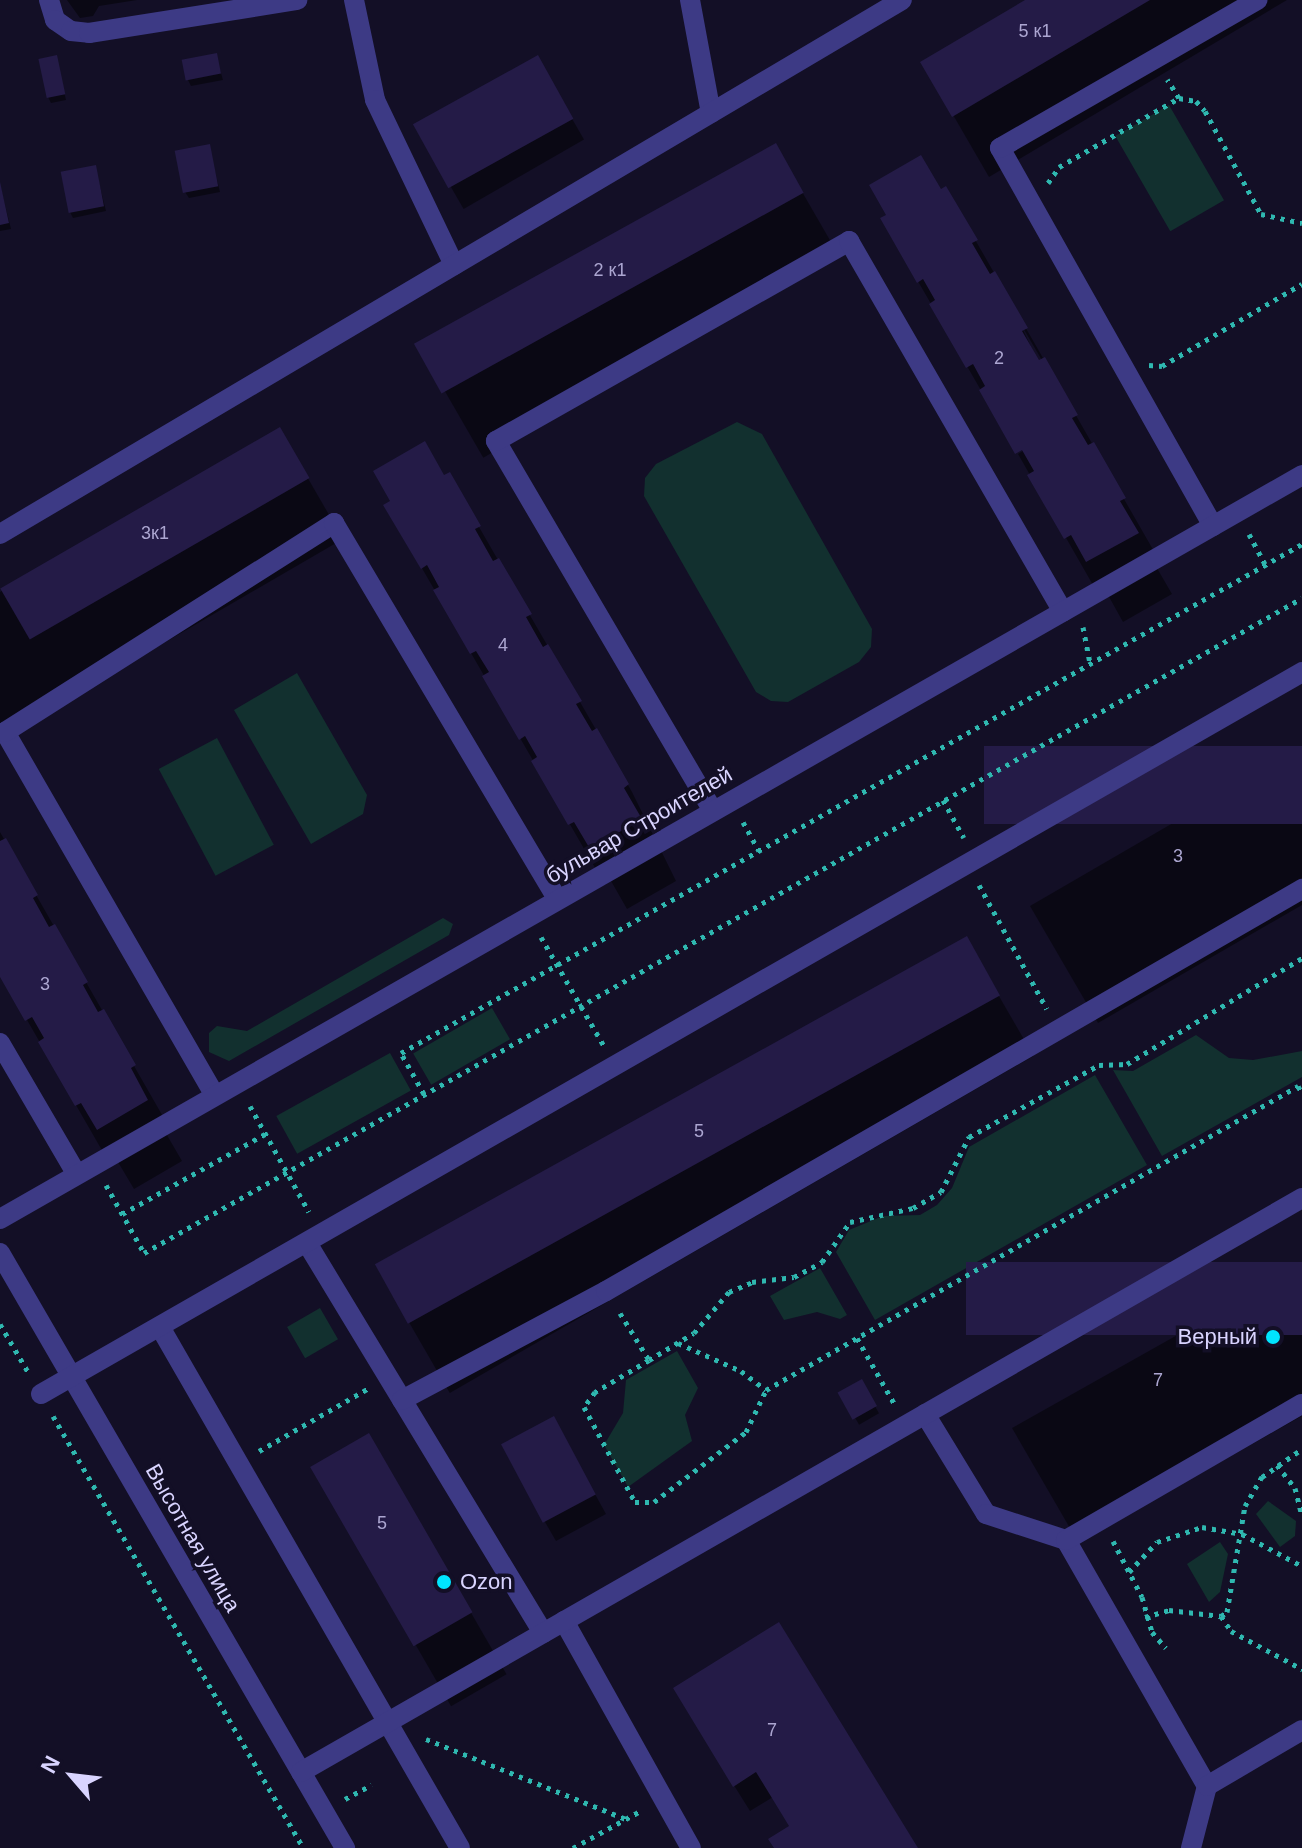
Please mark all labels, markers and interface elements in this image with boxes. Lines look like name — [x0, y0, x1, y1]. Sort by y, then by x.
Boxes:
house number: 5 к1 — [1019, 20, 1051, 42]
house number: 2 к1 — [594, 259, 626, 281]
house number: 2 — [994, 347, 1004, 369]
house number: 3к1 — [141, 522, 169, 544]
house number: 4 — [498, 634, 508, 656]
street label: бульвар Строителей — [541, 761, 737, 889]
house number: 3 — [1173, 845, 1183, 867]
house number: 3 — [40, 973, 50, 995]
house number: 5 — [694, 1120, 704, 1142]
place label: Верный — [1178, 1324, 1257, 1350]
marker: Верный — [1264, 1328, 1282, 1346]
house number: 7 — [1153, 1369, 1163, 1391]
street label: Высотная улица — [140, 1459, 246, 1617]
house number: 5 — [377, 1512, 387, 1534]
place label: Ozon — [460, 1569, 513, 1595]
marker: Ozon — [435, 1573, 453, 1591]
house number: 7 — [767, 1719, 777, 1741]
north arrow — [32, 1736, 112, 1816]
text: N — [36, 1752, 65, 1777]

